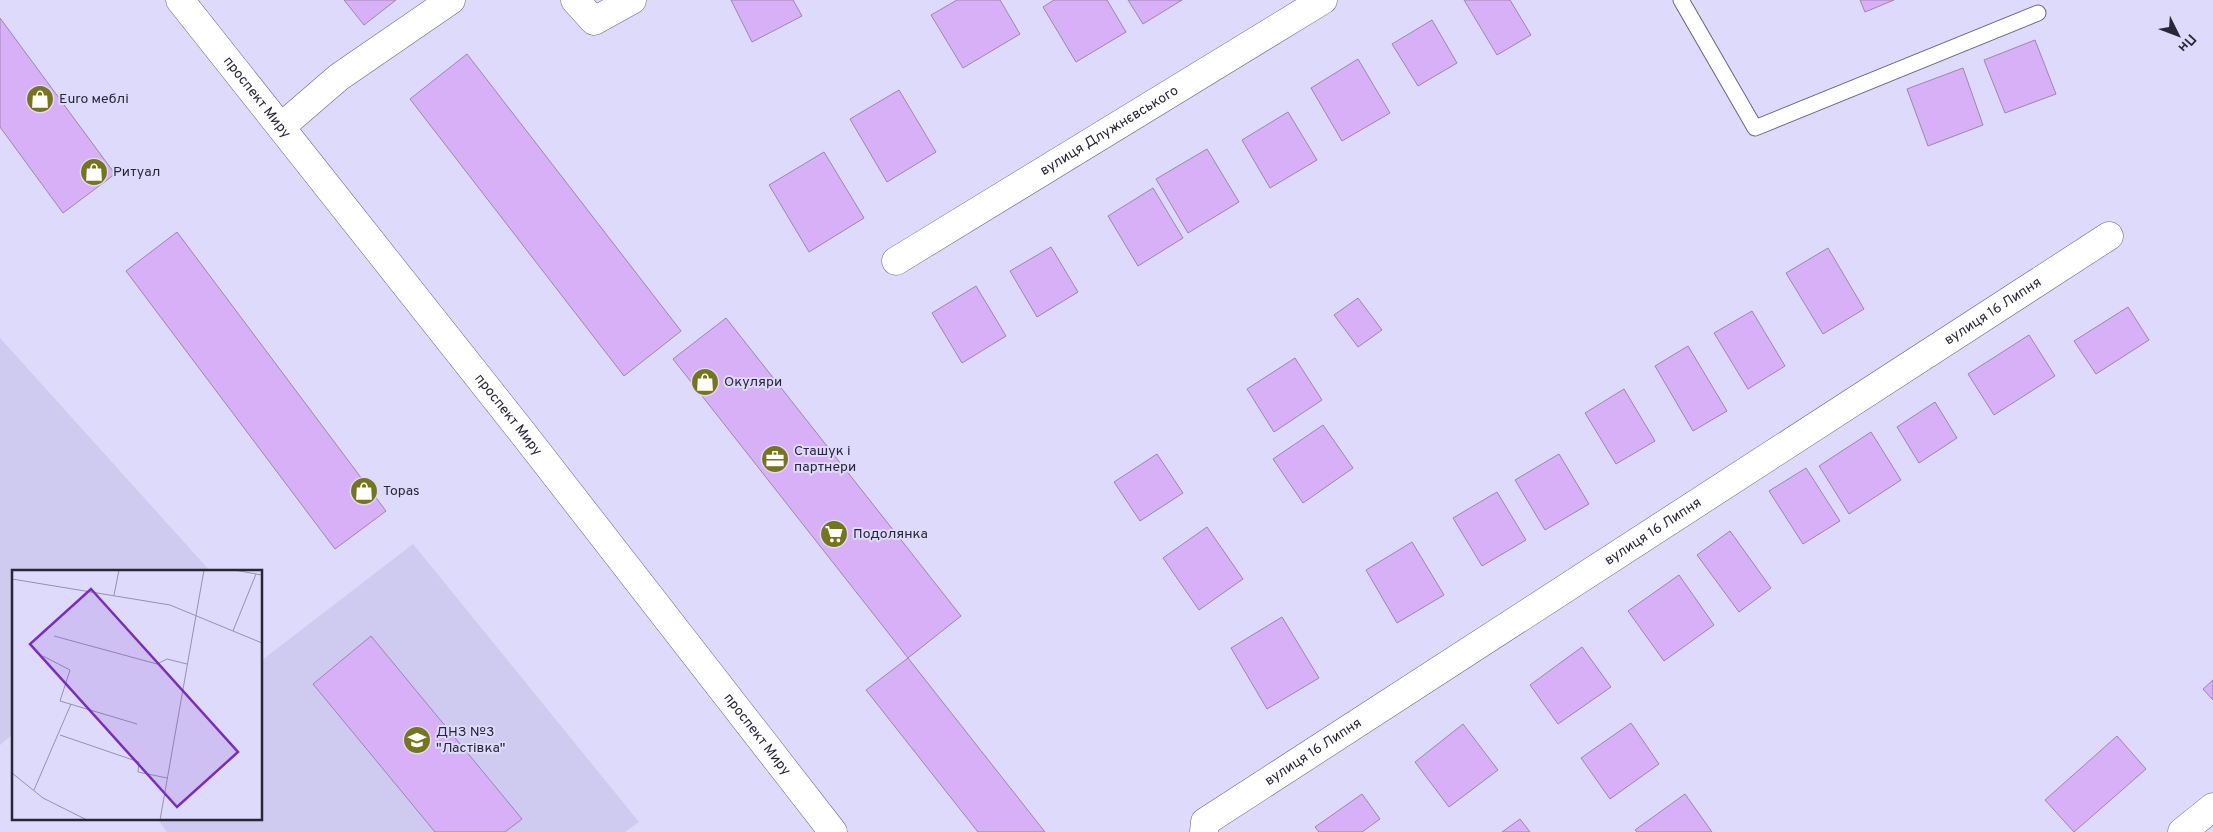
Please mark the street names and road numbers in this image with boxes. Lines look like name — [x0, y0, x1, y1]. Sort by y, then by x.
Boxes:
street label: проспект Миру — [219, 53, 295, 141]
street label: вулиця Длужнєвського — [1037, 82, 1182, 179]
street label: вулиця 16 Липня — [1941, 274, 2044, 349]
street label: проспект Миру — [471, 370, 546, 459]
street label: вулиця 16 Липня — [1601, 494, 1705, 569]
street label: проспект Миру — [720, 690, 794, 779]
street label: вулиця 16 Липня — [1262, 714, 1365, 789]

